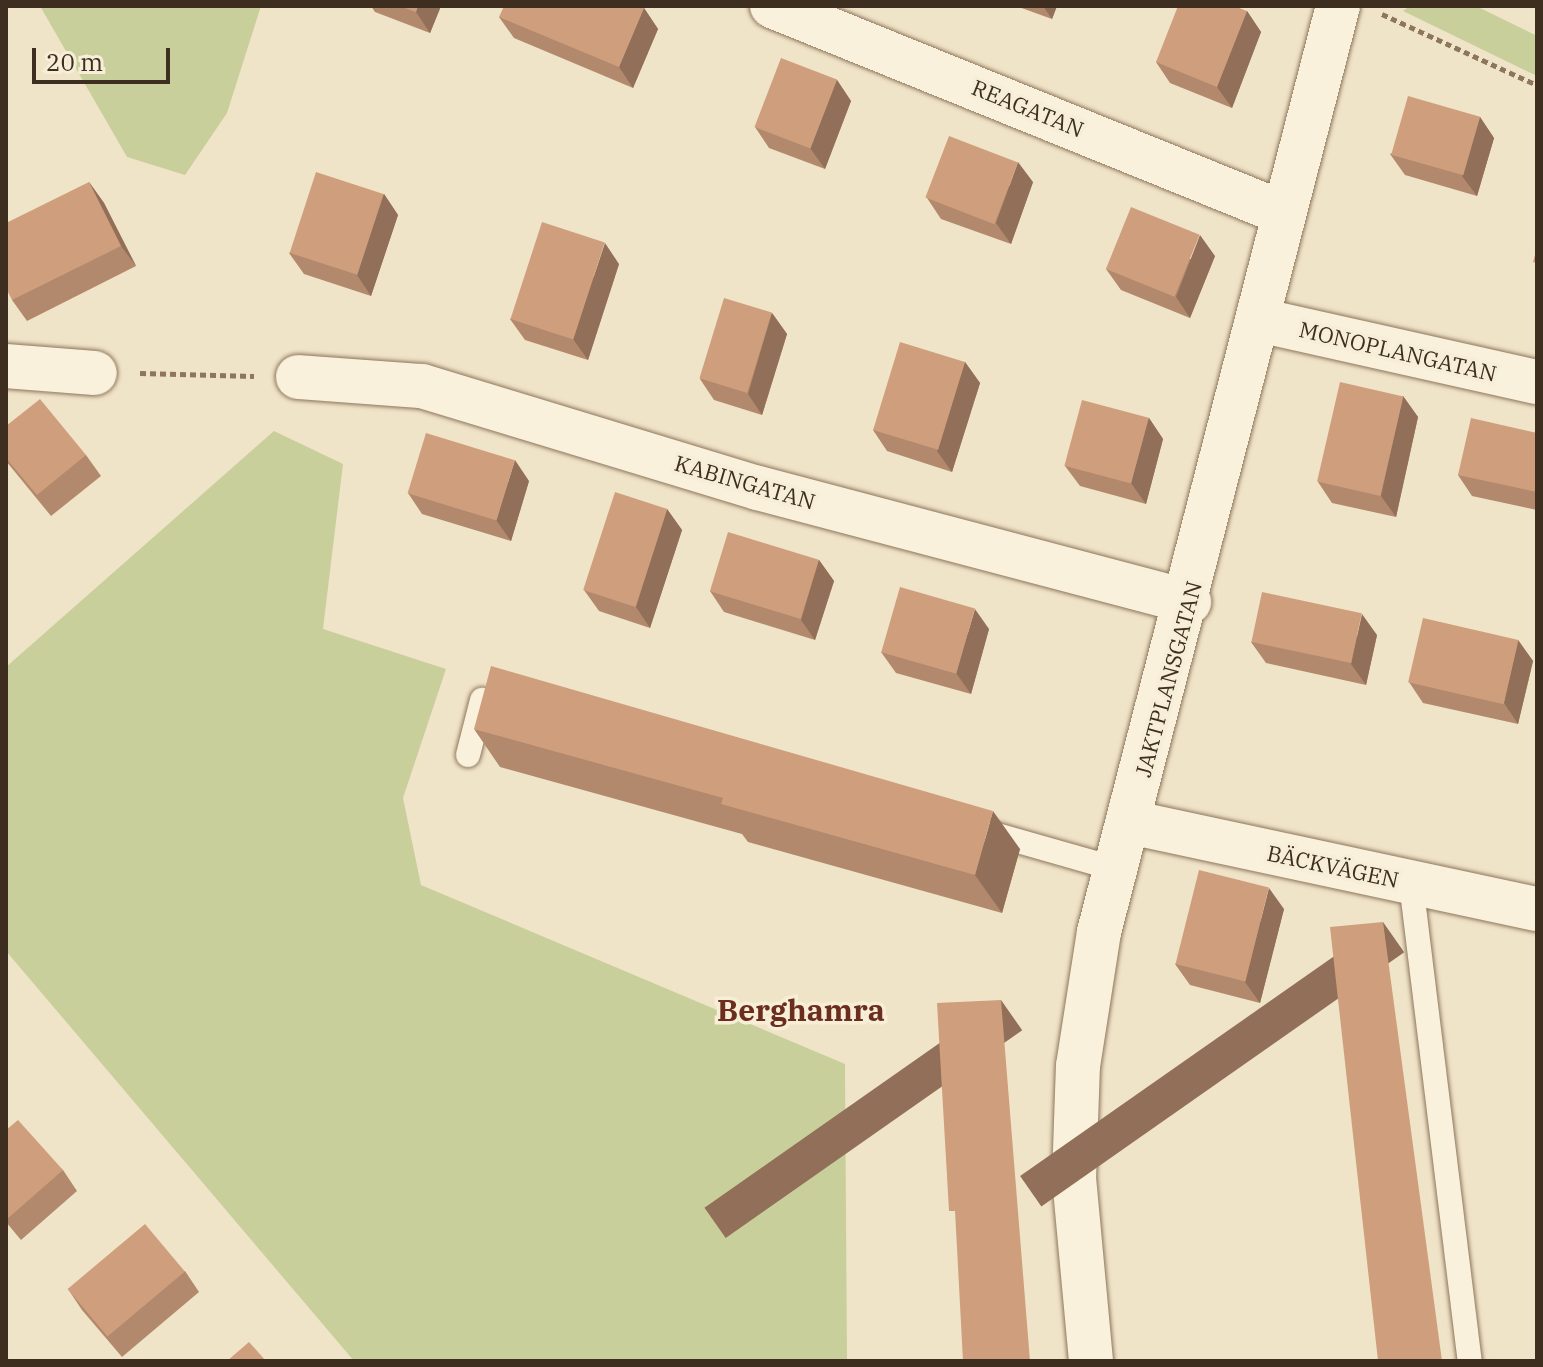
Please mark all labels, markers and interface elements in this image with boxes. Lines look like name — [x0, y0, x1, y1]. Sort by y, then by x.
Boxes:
scale bar — [36, 32, 174, 82]
text: 20 m — [46, 46, 103, 78]
street label: REAGATAN — [968, 74, 1088, 142]
street label: MONOPLANGATAN — [1297, 315, 1499, 387]
street label: KABINGATAN — [672, 449, 818, 515]
street label: JAKTPLANSGATAN — [1129, 578, 1207, 780]
street label: BÄCKVÄGEN — [1265, 839, 1401, 893]
district label: Berghamra — [717, 992, 885, 1028]

